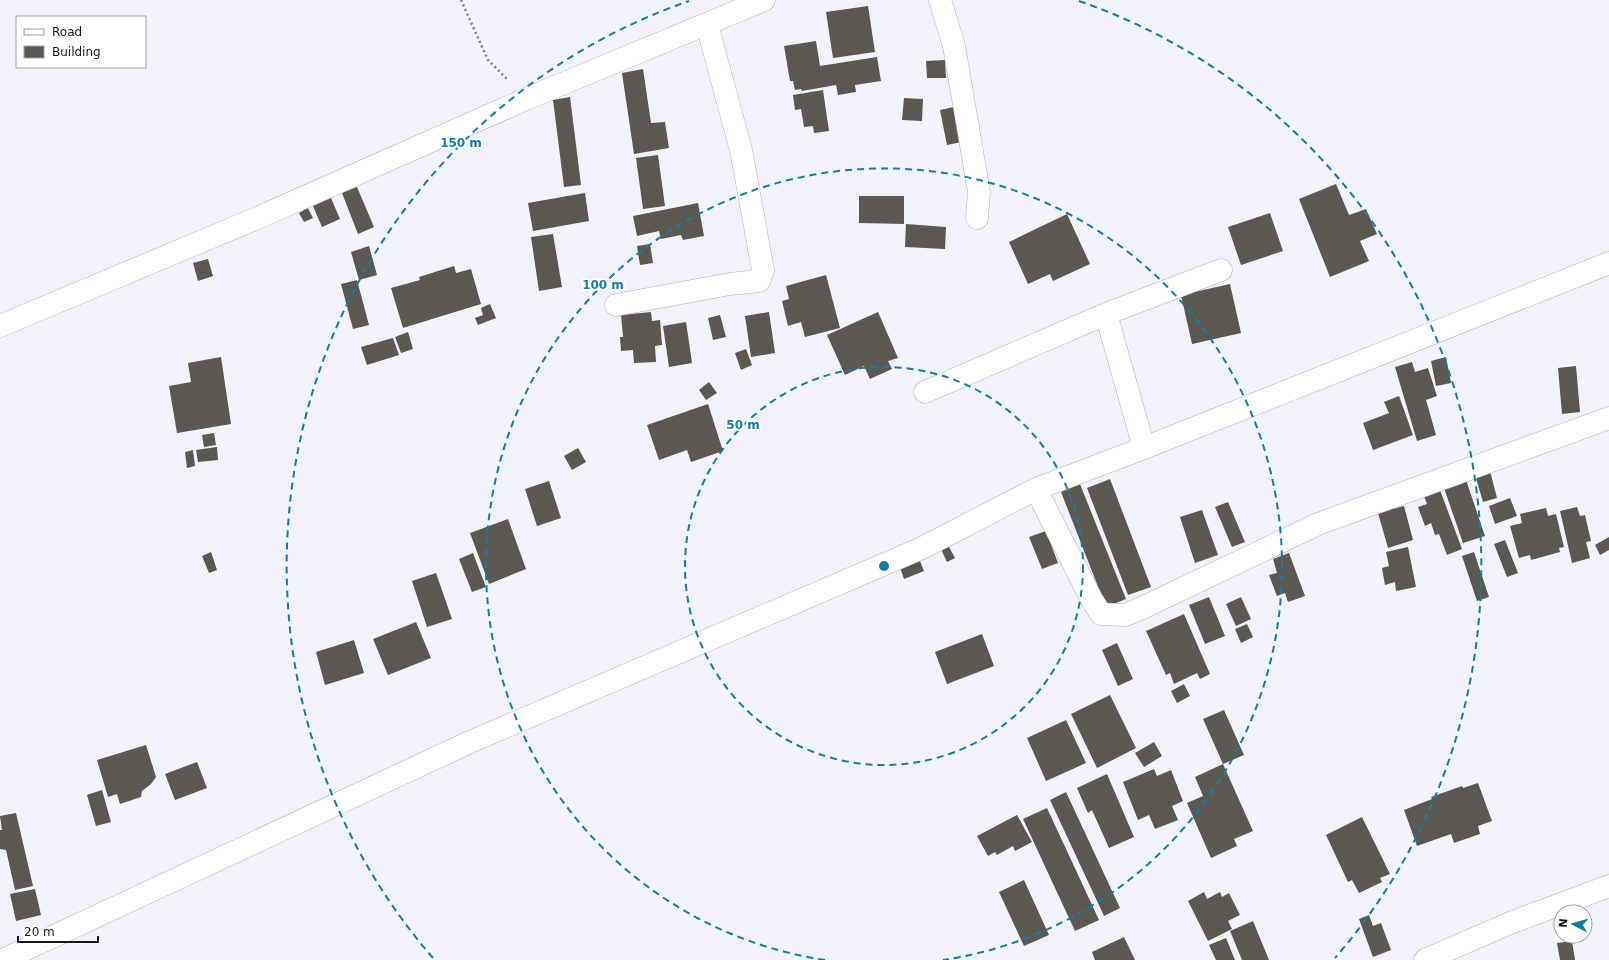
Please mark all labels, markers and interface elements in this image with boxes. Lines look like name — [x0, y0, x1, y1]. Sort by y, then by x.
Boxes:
legend — [16, 16, 146, 68]
text: Road — [52, 25, 82, 39]
text: Building — [52, 45, 101, 59]
text: 150 m — [440, 136, 482, 150]
text: 100 m — [582, 278, 624, 292]
text: 50 m — [726, 418, 760, 432]
centre of rings — [877, 559, 891, 573]
north arrow — [1553, 904, 1593, 944]
scale bar — [18, 918, 98, 944]
text: N — [1557, 918, 1570, 928]
text: 20 m — [24, 925, 55, 939]

